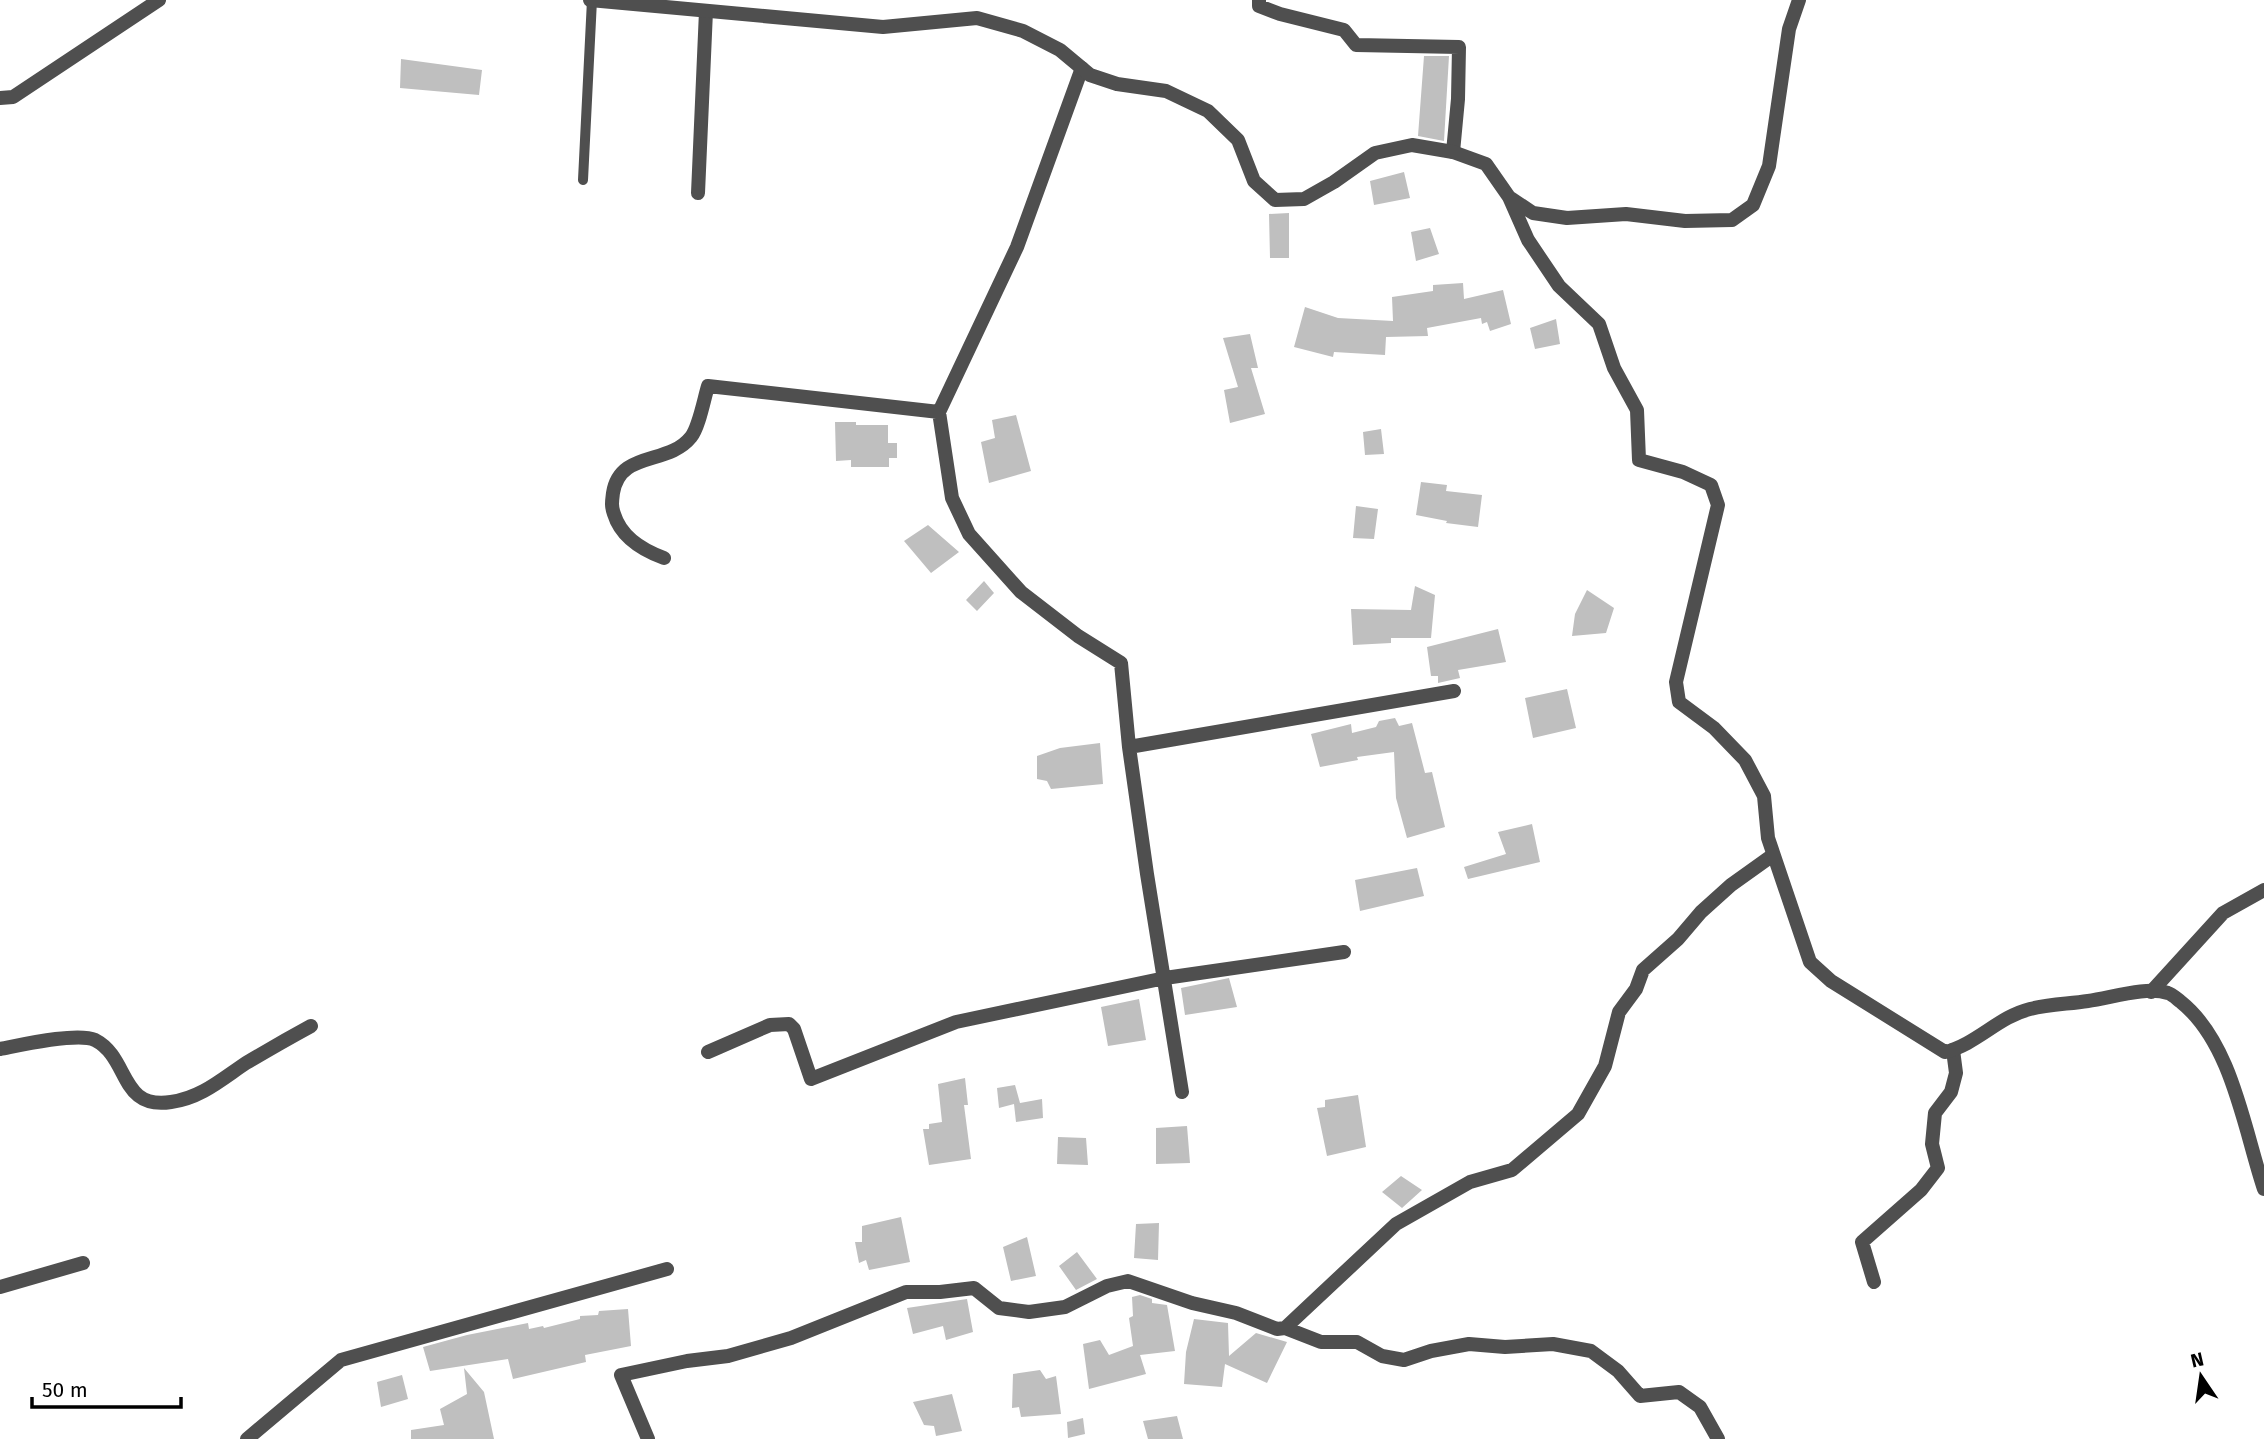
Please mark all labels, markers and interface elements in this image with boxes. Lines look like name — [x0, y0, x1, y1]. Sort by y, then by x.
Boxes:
north arrow — [2166, 1341, 2236, 1411]
text: N — [2189, 1347, 2206, 1373]
scale bar — [32, 1366, 180, 1410]
text: 50 m — [42, 1377, 88, 1403]

